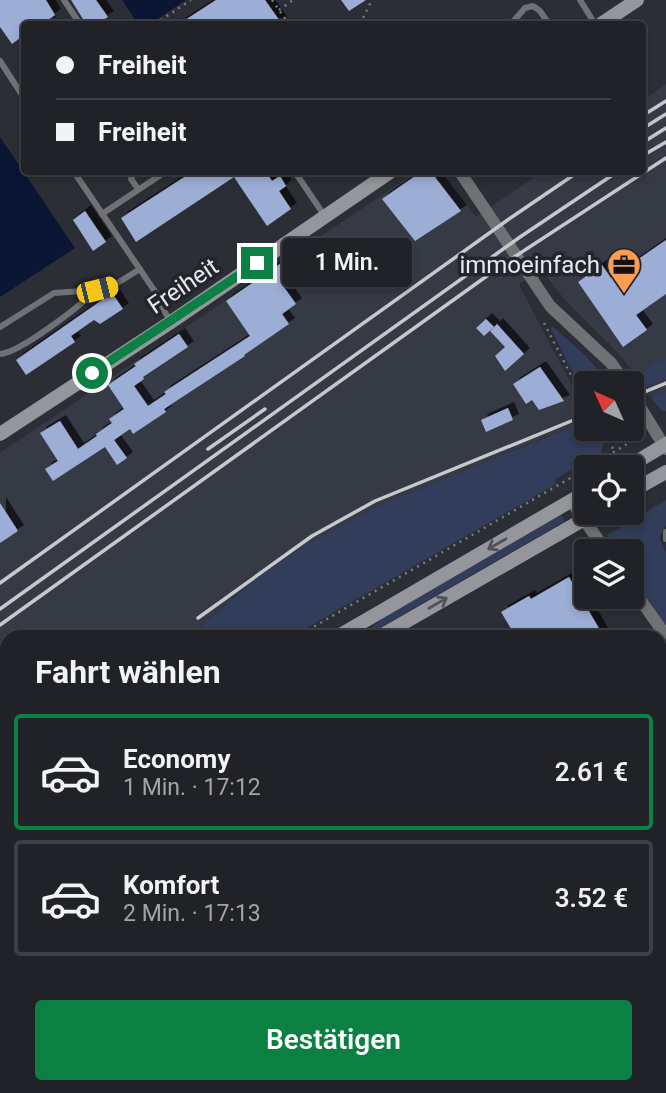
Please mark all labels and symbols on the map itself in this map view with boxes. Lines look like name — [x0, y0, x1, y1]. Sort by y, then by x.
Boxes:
callout: 1 Min. — [282, 238, 411, 288]
office icon: immoeinfach — [605, 246, 643, 295]
route end — [241, 247, 273, 279]
place label: immoeinfach — [459, 251, 600, 279]
street label: Freiheit — [142, 252, 224, 320]
car — [75, 275, 120, 305]
route start — [76, 357, 108, 389]
north arrow — [574, 371, 644, 441]
one-way arrow — [487, 538, 508, 551]
one-way arrow — [428, 596, 448, 610]

